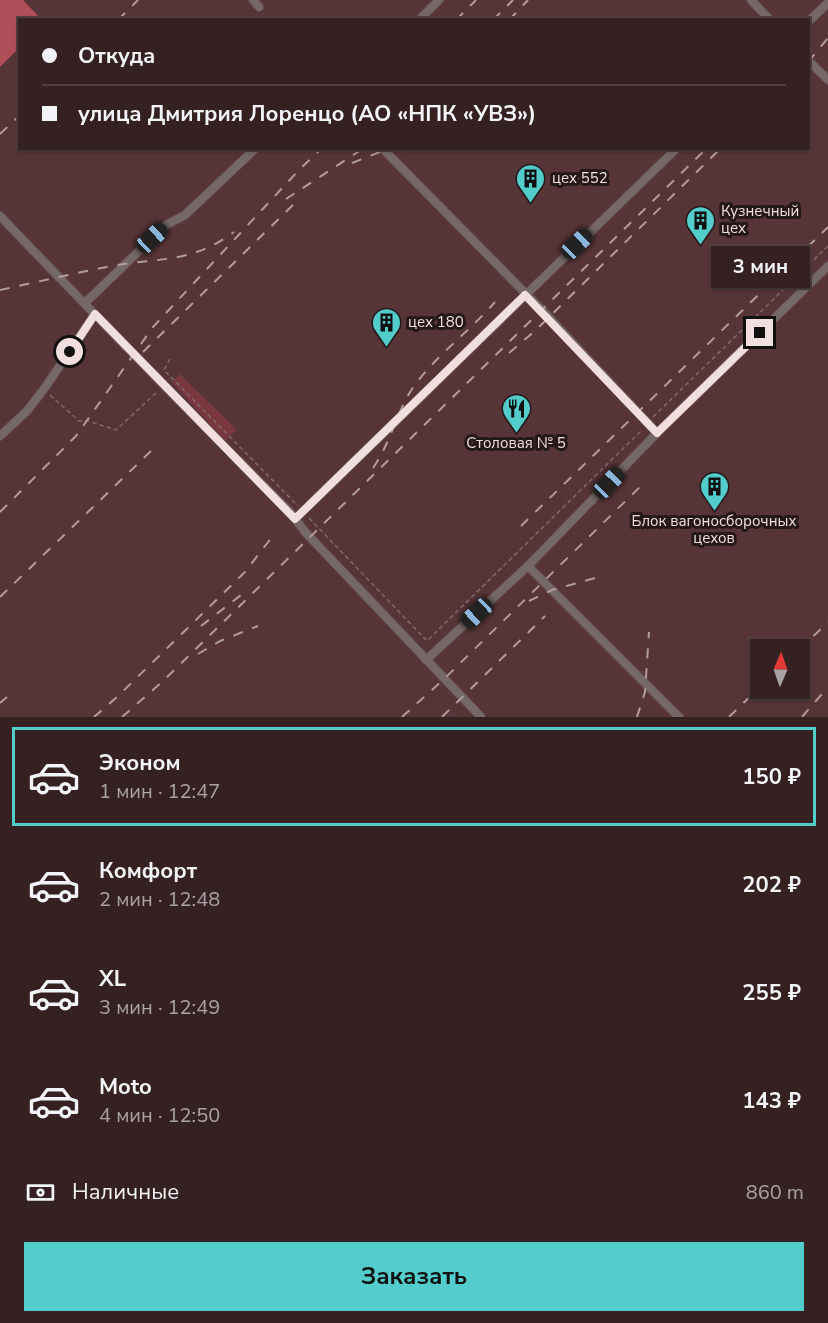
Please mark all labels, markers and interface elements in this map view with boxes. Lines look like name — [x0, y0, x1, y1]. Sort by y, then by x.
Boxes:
text: Откуда — [78, 41, 155, 71]
text: улица Дмитрия Лоренцо (АО «НПК «УВЗ») — [78, 99, 536, 129]
building icon: цех 552 — [515, 162, 547, 204]
place label: цех 552 — [552, 168, 608, 188]
place label: Кузнечный цех — [721, 201, 799, 238]
building icon: Кузнечный цех — [684, 204, 716, 246]
car — [133, 219, 171, 257]
car — [558, 225, 596, 263]
callout: 3 мин — [710, 246, 810, 288]
text: 3 мин — [733, 253, 788, 280]
building icon: цех 180 — [371, 306, 403, 348]
place label: цех 180 — [408, 312, 464, 332]
route end — [746, 319, 773, 346]
route start — [56, 338, 83, 365]
restaurant icon: Столовая № 5 — [500, 392, 532, 434]
place label: Столовая № 5 — [466, 433, 566, 453]
car — [590, 464, 628, 502]
building icon: Блок вагоносборочных цехов — [698, 470, 730, 512]
place label: Блок вагоносборочных цехов — [632, 511, 796, 548]
car — [458, 594, 496, 632]
north arrow — [750, 639, 810, 699]
map controls — [750, 639, 810, 699]
text: Эконом — [99, 748, 181, 778]
icon: car — [27, 750, 81, 804]
text: 150 ₽ — [742, 762, 801, 792]
text: 1 мин · 12:47 — [99, 778, 220, 805]
text: Комфорт — [99, 856, 197, 886]
icon: car — [27, 858, 81, 912]
text: 202 ₽ — [742, 870, 801, 900]
text: 2 мин · 12:48 — [99, 886, 220, 913]
text: XL — [99, 964, 126, 994]
icon: car — [27, 966, 81, 1020]
text: 255 ₽ — [742, 978, 801, 1008]
text: 3 мин · 12:49 — [99, 994, 220, 1021]
text: Moto — [99, 1072, 152, 1102]
icon: car — [27, 1074, 81, 1128]
text: 143 ₽ — [742, 1086, 801, 1116]
text: 4 мин · 12:50 — [99, 1102, 220, 1129]
icon: cash — [24, 1176, 57, 1209]
text: Наличные — [72, 1177, 179, 1207]
text: 860 m — [746, 1179, 804, 1206]
button: Заказать — [24, 1242, 804, 1311]

